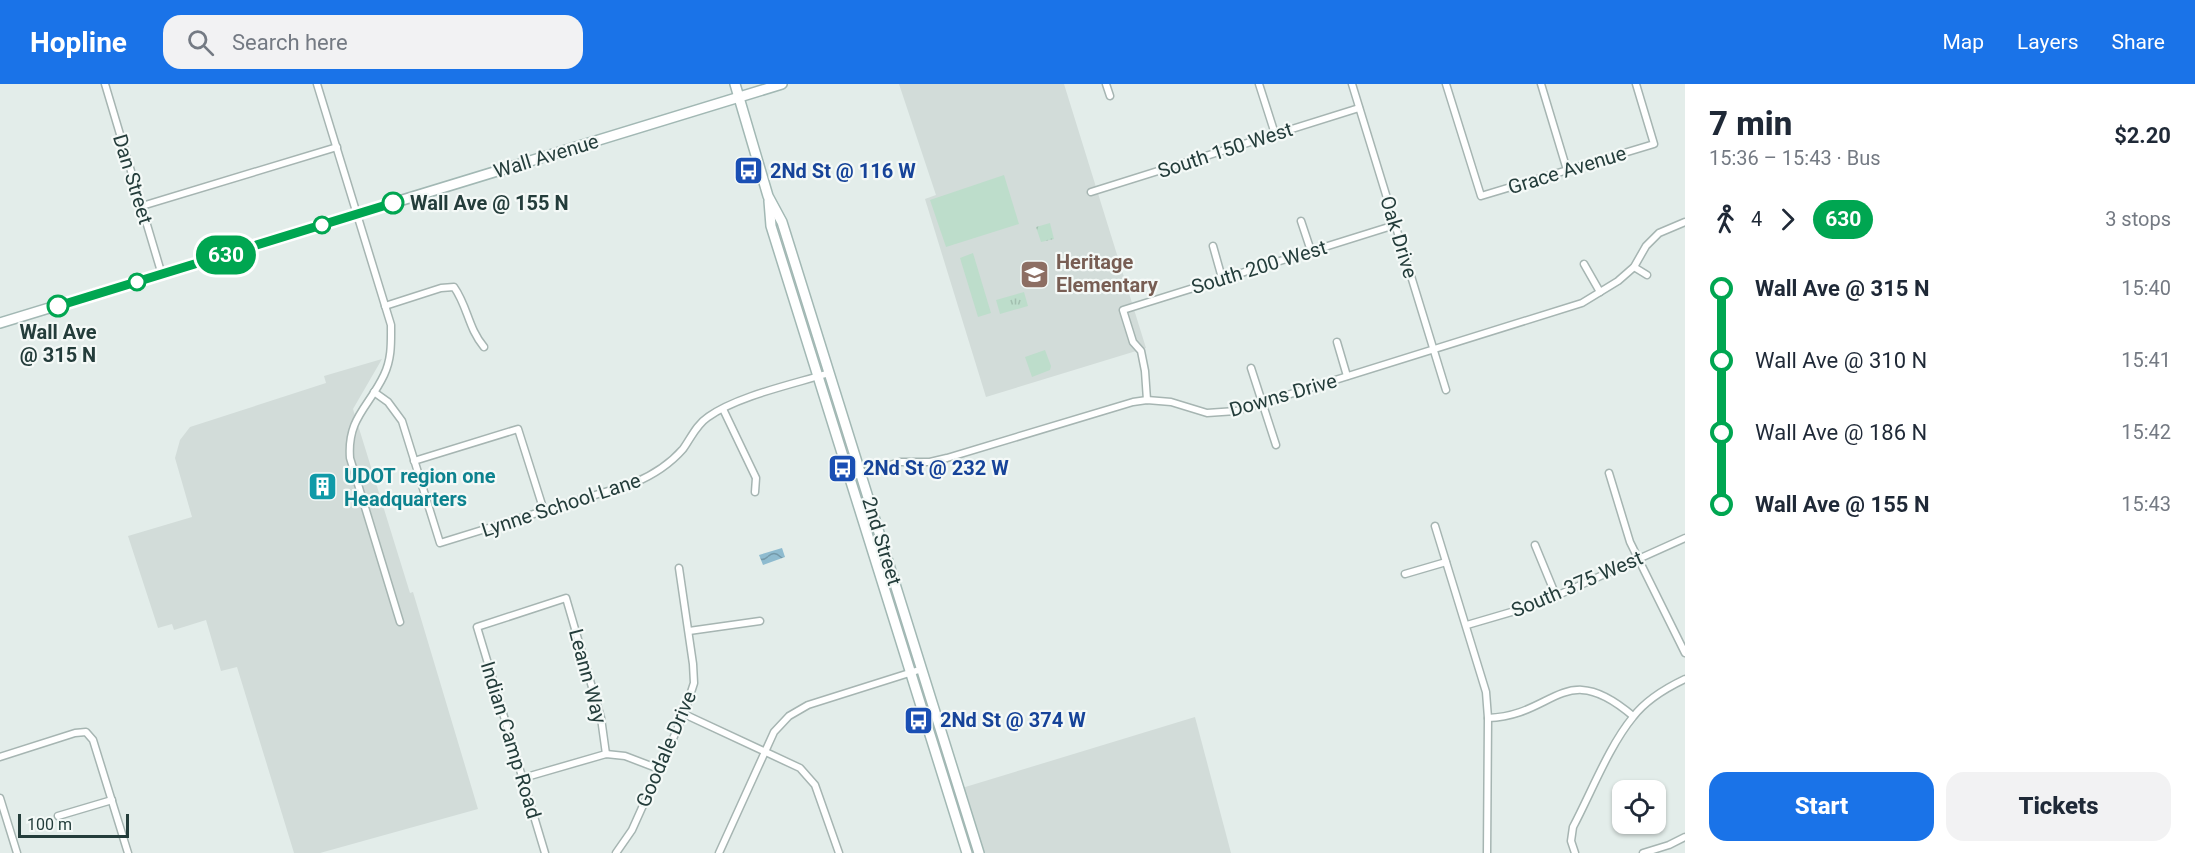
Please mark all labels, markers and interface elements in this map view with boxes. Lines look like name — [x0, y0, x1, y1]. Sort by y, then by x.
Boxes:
search box — [163, 15, 583, 69]
text: Hopline — [30, 26, 127, 59]
icon: search — [184, 26, 217, 59]
text: Search here — [232, 30, 348, 55]
text: Map — [1942, 30, 1984, 54]
text: Layers — [2017, 30, 2078, 54]
text: Share — [2111, 30, 2165, 54]
text: 7 min — [1709, 104, 1792, 143]
street label: South 150 West — [1155, 117, 1295, 183]
text: $2.20 — [2114, 123, 2171, 148]
street label: Wall Avenue — [491, 129, 601, 183]
street label: Dan Street — [108, 131, 158, 227]
street label: Grace Avenue — [1505, 141, 1629, 199]
text: 15:36 – 15:43 · Bus — [1709, 146, 1881, 170]
bus stop icon: 2Nd St @ 116 W — [733, 155, 765, 187]
place label: 2Nd St @ 116 W — [770, 159, 916, 183]
place label: Wall Ave @ 155 N — [410, 191, 569, 215]
marker: Wall Ave @ 155 N — [382, 192, 404, 214]
street label: Oak Drive — [1375, 193, 1423, 281]
icon: walk — [1709, 203, 1742, 236]
icon: forward — [1771, 203, 1804, 236]
text: 4 — [1751, 207, 1762, 231]
text: 630 — [1825, 207, 1861, 231]
text: 3 stops — [2105, 207, 2171, 231]
unlabelled marker — [313, 216, 331, 234]
street label: South 200 West — [1188, 235, 1330, 299]
line badge: 630 — [192, 236, 260, 274]
text: 630 — [208, 243, 244, 267]
place label: Heritage Elementary — [1056, 250, 1159, 297]
school or university icon: Heritage Elementary — [1019, 258, 1051, 290]
unlabelled marker — [128, 273, 146, 291]
text: Wall Ave @ 315 N — [1755, 276, 1929, 301]
text: 15:40 — [2121, 276, 2171, 300]
marker: Wall Ave @ 315 N — [47, 295, 69, 317]
place label: Wall Ave @ 315 N — [19, 320, 97, 367]
text: Wall Ave @ 310 N — [1755, 348, 1927, 373]
text: 15:41 — [2121, 348, 2171, 372]
street label: Downs Drive — [1226, 368, 1340, 422]
text: Wall Ave @ 186 N — [1755, 420, 1927, 445]
text: 15:42 — [2121, 420, 2171, 444]
bus stop icon: 2Nd St @ 232 W — [826, 452, 858, 484]
place label: 2Nd St @ 232 W — [863, 456, 1009, 480]
place label: UDOT region one Headquarters — [344, 464, 496, 511]
street label: Lynne School Lane — [478, 468, 644, 542]
building icon: UDOT region one Headquarters — [307, 471, 339, 503]
text: Wall Ave @ 155 N — [1755, 492, 1929, 517]
text: 15:43 — [2121, 492, 2171, 516]
street label: 2nd Street — [857, 494, 907, 588]
street label: South 375 West — [1508, 546, 1646, 622]
street label: Leann Way — [564, 626, 612, 726]
street label: Indian Camp Road — [476, 659, 546, 821]
street label: Goodale Drive — [631, 687, 701, 811]
bus stop icon: 2Nd St @ 374 W — [903, 704, 935, 736]
place label: 2Nd St @ 374 W — [940, 708, 1086, 732]
button: Start — [1709, 772, 1934, 841]
button: Tickets — [1946, 772, 2171, 841]
map controls — [1612, 780, 1666, 834]
button: locate — [1612, 780, 1666, 834]
scale bar — [18, 811, 129, 838]
text: 100 m — [27, 815, 72, 834]

